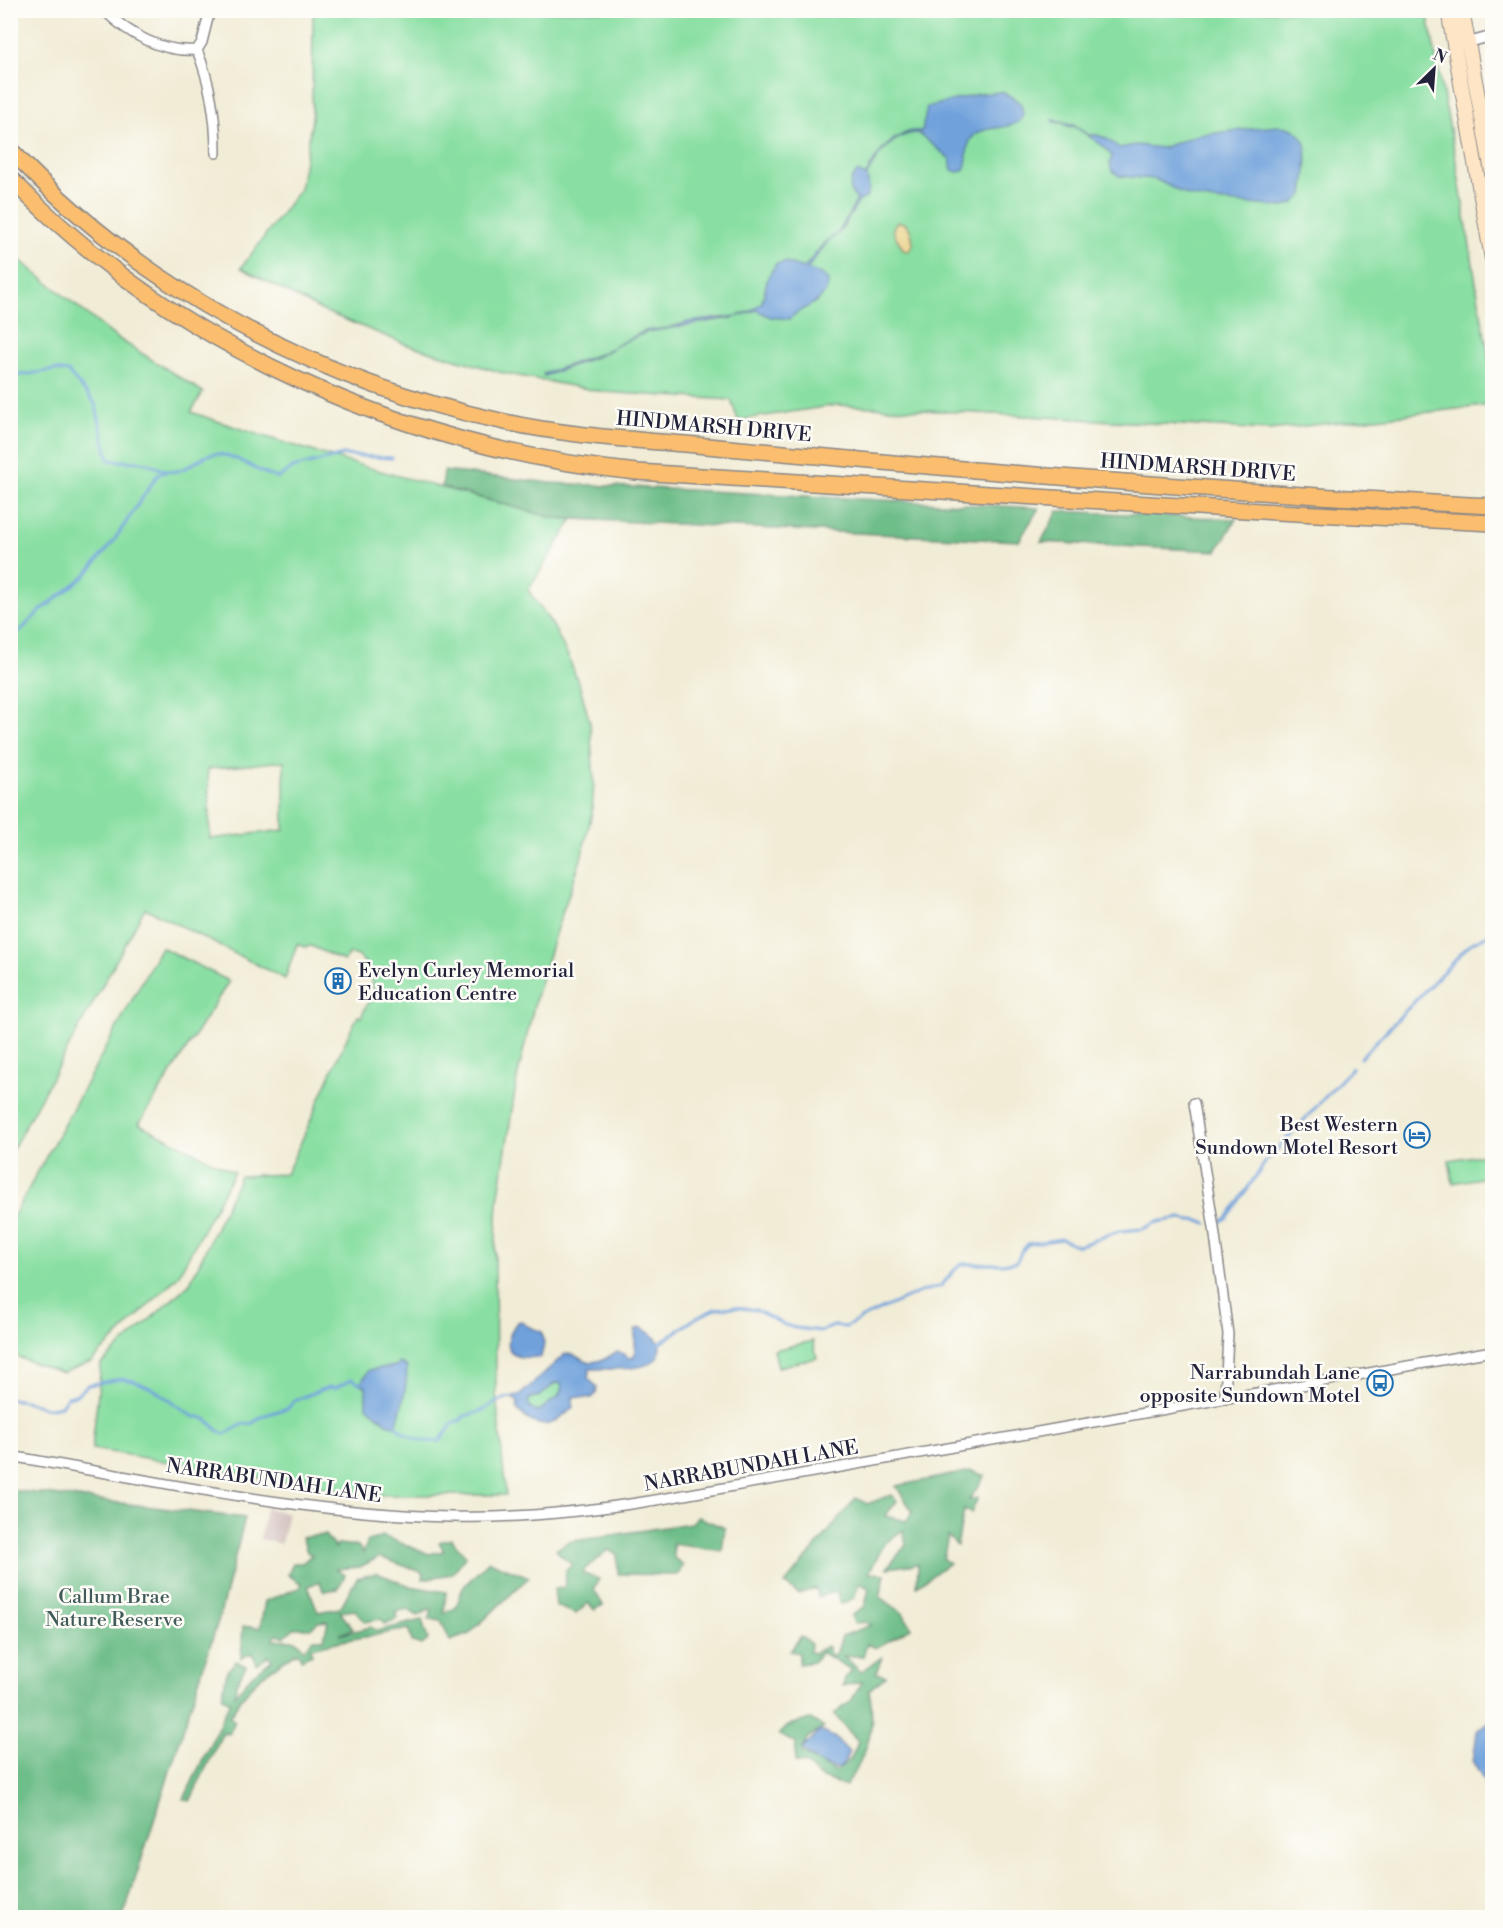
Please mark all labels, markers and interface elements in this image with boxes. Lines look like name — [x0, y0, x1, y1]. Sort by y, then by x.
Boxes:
north arrow — [1404, 39, 1464, 99]
text: N — [1430, 45, 1450, 68]
street label: HINDMARSH DRIVE — [615, 407, 813, 448]
street label: HINDMARSH DRIVE — [1099, 449, 1296, 488]
place label: Evelyn Curley Memorial Education Centre — [358, 959, 574, 1007]
building icon: Evelyn Curley Memorial Education Centre — [323, 966, 353, 996]
place label: Best Western Sundown Motel Resort — [1195, 1113, 1398, 1161]
hotel icon: Best Western Sundown Motel Resort — [1402, 1120, 1432, 1150]
place label: Narrabundah Lane opposite Sundown Motel — [1140, 1361, 1360, 1409]
bus stop icon: Narrabundah Lane opposite Sundown Motel — [1365, 1368, 1395, 1398]
street label: NARRABUNDAH LANE — [642, 1435, 860, 1498]
street label: NARRABUNDAH LANE — [164, 1454, 383, 1509]
park label: Callum Brae Nature Reserve — [45, 1585, 183, 1633]

